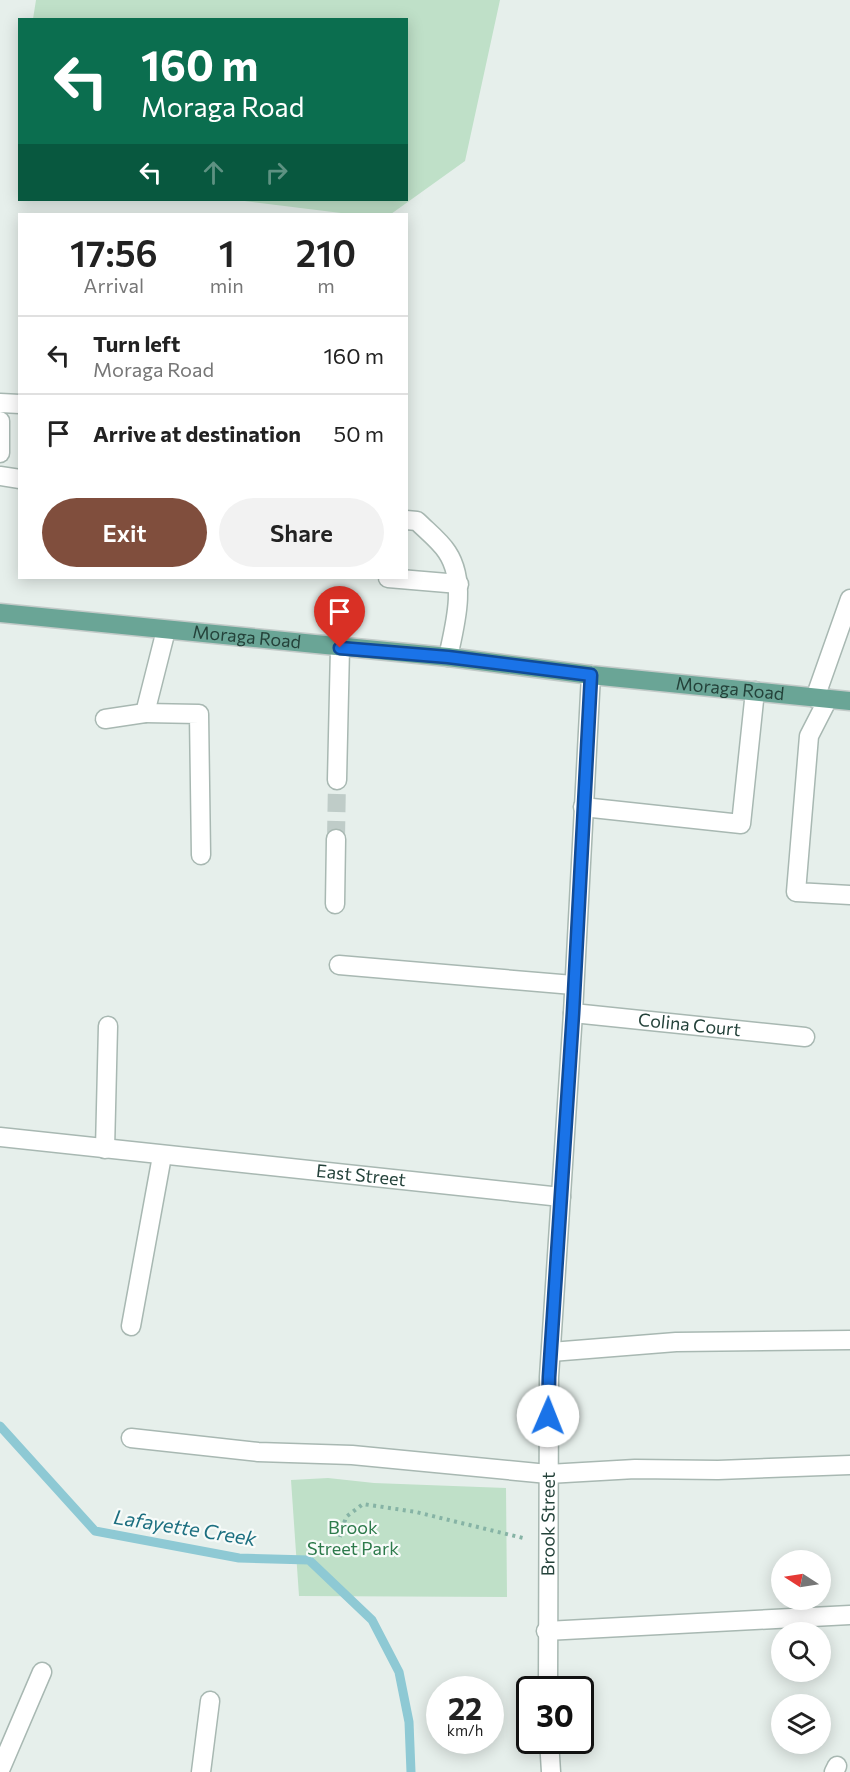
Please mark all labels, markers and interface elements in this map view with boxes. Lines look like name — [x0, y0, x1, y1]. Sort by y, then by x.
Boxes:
text: 160 m — [141, 38, 259, 90]
icon: left — [42, 42, 120, 120]
text: Moraga Road — [141, 90, 304, 123]
icon: left — [134, 156, 167, 189]
icon: ahead — [197, 156, 230, 189]
icon: right — [260, 156, 293, 189]
text: 17:56 — [70, 230, 158, 274]
text: 1 — [219, 230, 235, 274]
text: 210 — [296, 230, 356, 274]
text: Arrival — [84, 273, 144, 297]
text: min — [210, 273, 244, 297]
text: m — [317, 273, 335, 297]
text: Turn left — [93, 330, 180, 357]
icon: left — [42, 339, 75, 372]
text: 160 m — [323, 342, 384, 369]
text: Moraga Road — [93, 357, 214, 381]
icon: arrive — [42, 417, 75, 450]
text: Arrive at destination — [93, 420, 301, 447]
text: 50 m — [334, 420, 384, 447]
button: Exit — [42, 498, 207, 567]
button: Share — [219, 498, 384, 567]
pin — [314, 586, 365, 648]
icon: arrive — [323, 595, 356, 628]
street label: Moraga Road — [192, 620, 302, 653]
street label: Moraga Road — [675, 672, 785, 704]
street label: Colina Court — [637, 1008, 742, 1040]
street label: East Street — [315, 1159, 407, 1190]
position arrow — [516, 1384, 580, 1448]
street label: Brook Street — [536, 1472, 559, 1576]
water label: Lafayette Creek — [112, 1504, 259, 1550]
park label: Brook Street Park — [307, 1516, 399, 1559]
north arrow — [771, 1550, 831, 1610]
map controls — [771, 1550, 831, 1754]
button: search — [771, 1622, 831, 1682]
speed limit sign: 30 — [516, 1676, 594, 1754]
text: 22 — [448, 1689, 482, 1726]
button: layers — [771, 1694, 831, 1754]
text: km/h — [447, 1721, 483, 1739]

